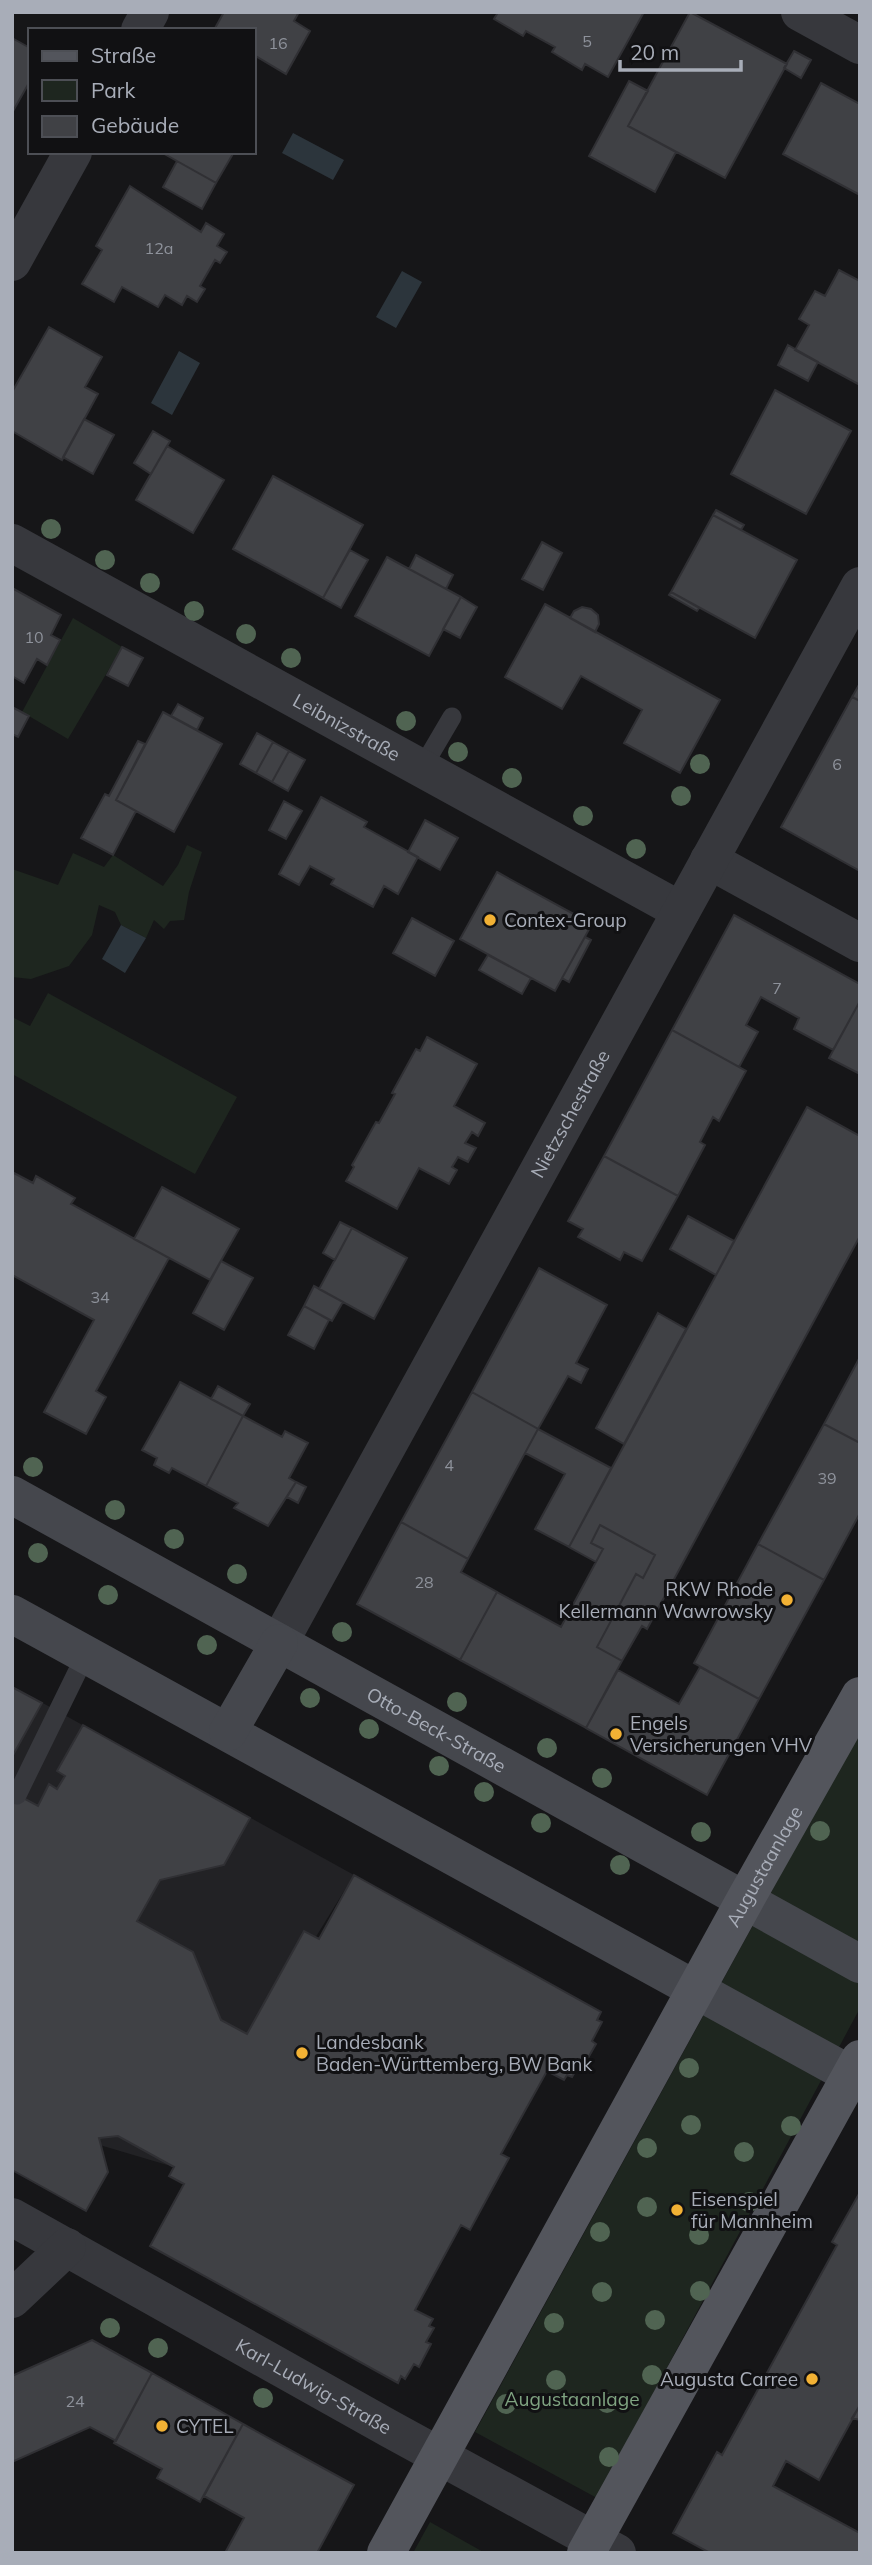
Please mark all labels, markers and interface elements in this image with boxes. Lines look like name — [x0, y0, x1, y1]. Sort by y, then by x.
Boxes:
legend — [28, 28, 256, 154]
scale bar — [620, 28, 741, 72]
house number: 5 — [582, 31, 592, 51]
house number: 16 — [268, 33, 288, 53]
text: 20 m — [630, 39, 679, 65]
text: Straße — [91, 42, 156, 68]
text: Park — [91, 77, 135, 103]
text: Gebäude — [91, 112, 179, 138]
house number: 12a — [145, 238, 173, 258]
house number: 10 — [24, 627, 44, 647]
street label: Leibnizstraße — [289, 688, 404, 766]
house number: 6 — [832, 754, 842, 774]
place label: Contex-Group — [504, 908, 627, 932]
marker: Contex-Group — [482, 912, 498, 928]
house number: 7 — [772, 978, 782, 998]
street label: Nietzschestraße — [525, 1045, 615, 1182]
house number: 34 — [90, 1287, 110, 1307]
house number: 4 — [444, 1455, 454, 1475]
house number: 39 — [817, 1468, 837, 1488]
house number: 28 — [414, 1572, 434, 1592]
place label: RKW Rhode Kellermann Wawrowsky — [559, 1577, 773, 1623]
marker: RKW Rhode Kellermann Wawrowsky — [779, 1592, 795, 1608]
street label: Otto-Beck-Straße — [362, 1682, 510, 1778]
place label: Engels Versicherungen VHV — [630, 1711, 813, 1757]
marker: Engels Versicherungen VHV — [608, 1726, 624, 1742]
street label: Augustaanlage — [721, 1801, 808, 1931]
place label: Landesbank Baden-Württemberg, BW Bank — [316, 2030, 592, 2076]
marker: Landesbank Baden-Württemberg, BW Bank — [294, 2045, 310, 2061]
place label: Eisenspiel für Mannheim — [691, 2187, 813, 2233]
marker: Eisenspiel für Mannheim — [669, 2202, 685, 2218]
street label: Karl-Ludwig-Straße — [232, 2333, 396, 2440]
place label: Augusta Carree — [660, 2367, 798, 2391]
marker: Augusta Carree — [804, 2371, 820, 2387]
park label: Augustaanlage — [505, 2387, 639, 2411]
house number: 24 — [65, 2391, 85, 2411]
place label: CYTEL — [176, 2414, 234, 2438]
marker: CYTEL — [154, 2418, 170, 2434]

